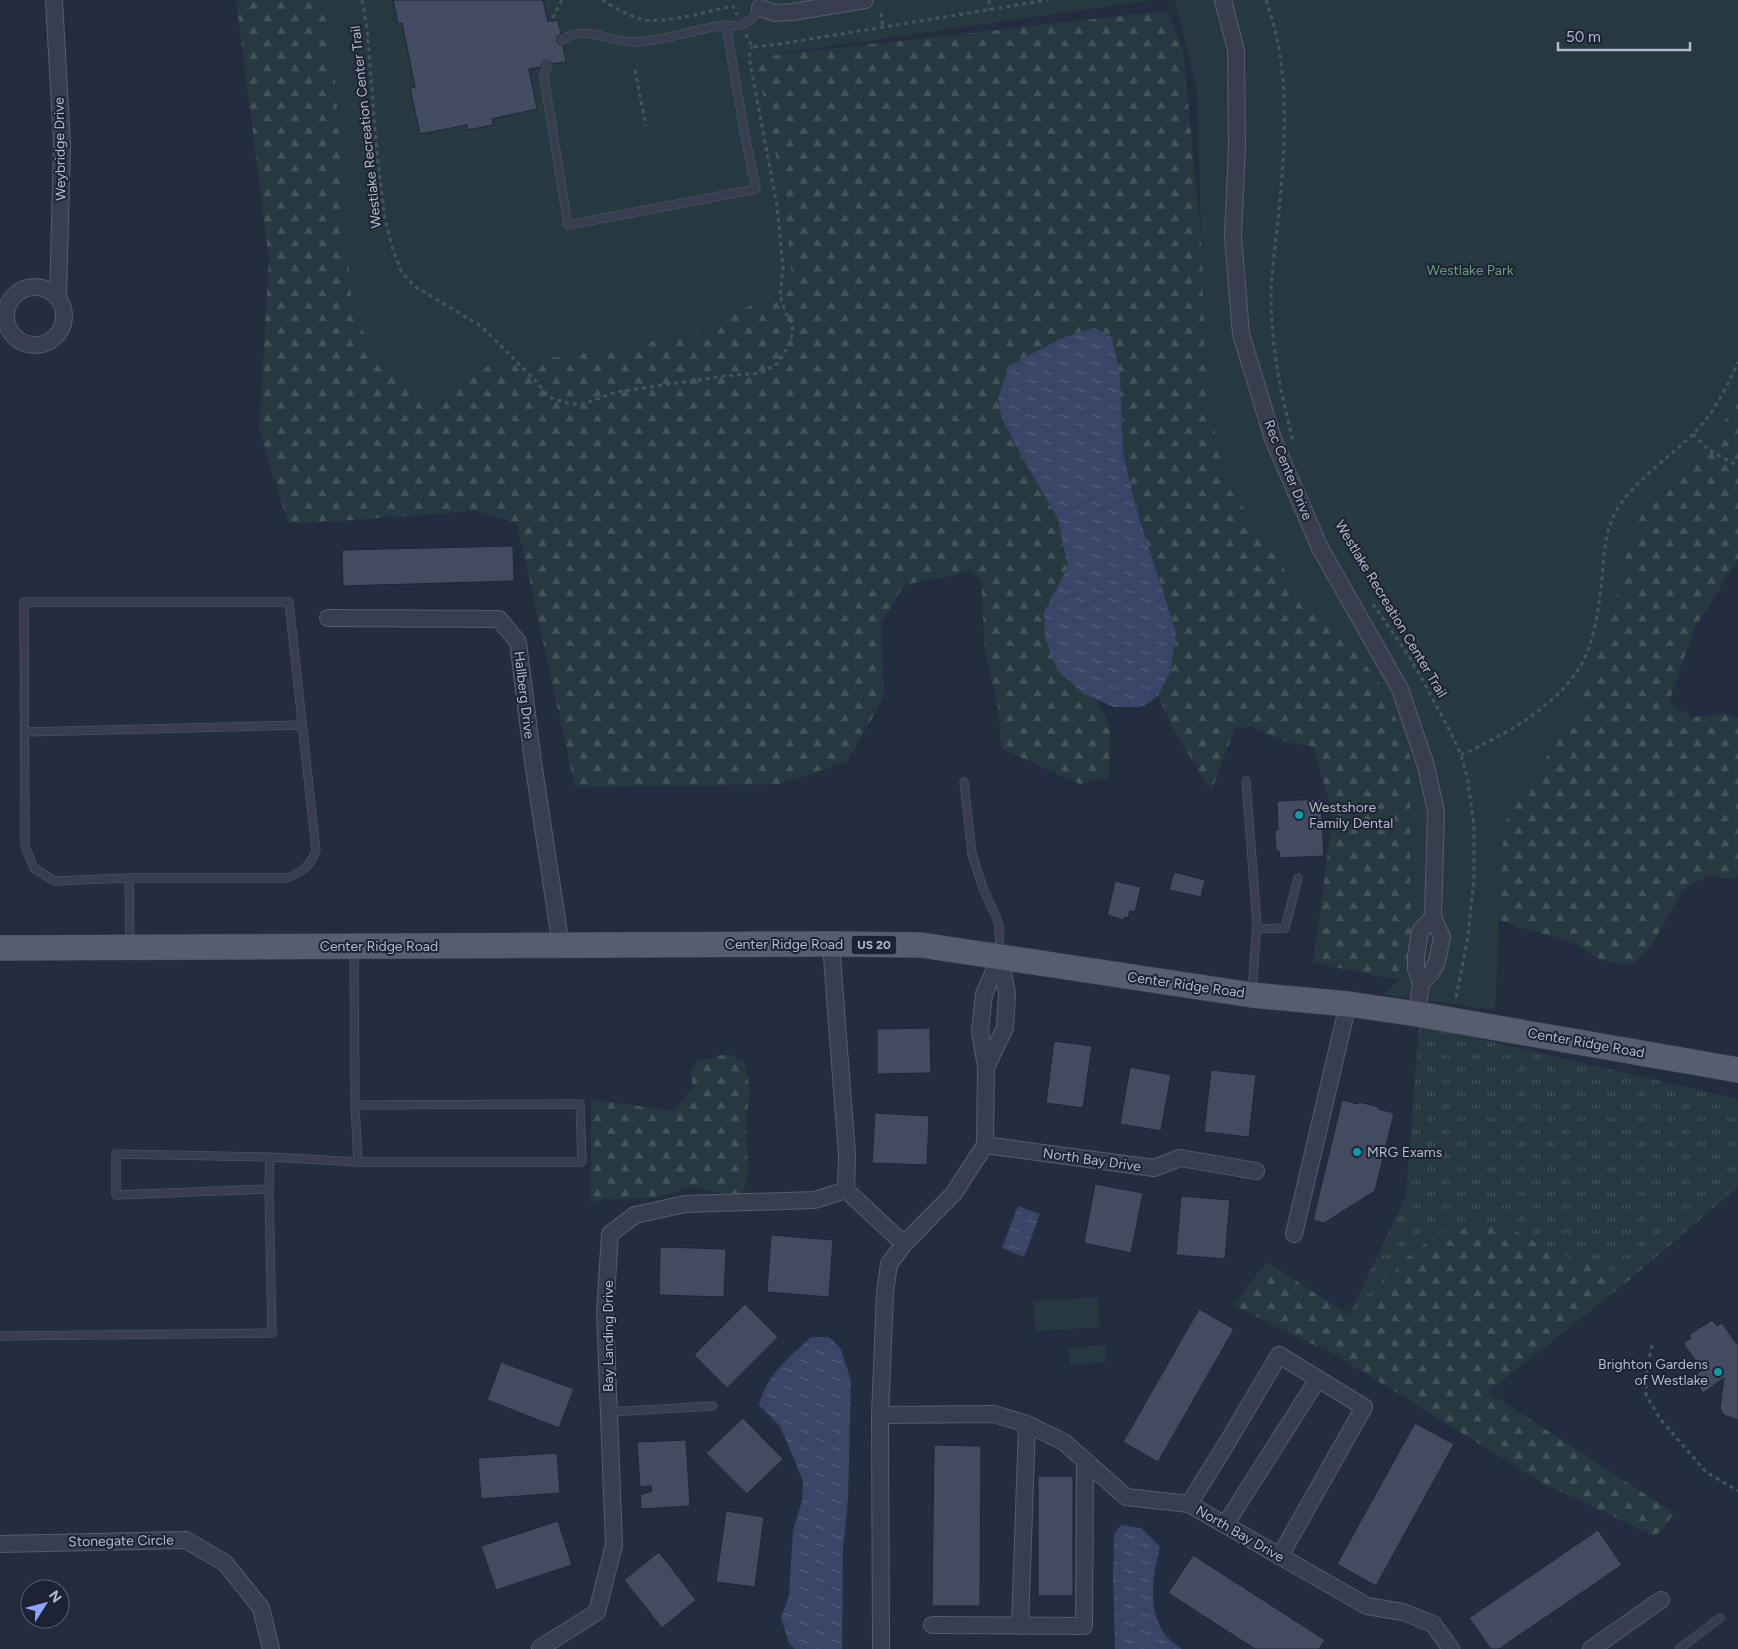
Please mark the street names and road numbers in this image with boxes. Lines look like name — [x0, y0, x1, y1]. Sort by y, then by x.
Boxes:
street label: Westlake Recreation Center Trail — [347, 25, 385, 229]
street label: Weybridge Drive — [51, 97, 69, 201]
street label: Rec Center Drive — [1260, 417, 1316, 523]
street label: Westlake Recreation Center Trail — [1331, 517, 1451, 701]
street label: Hallberg Drive — [510, 650, 538, 740]
street label: Center Ridge Road — [725, 936, 843, 953]
road number: US 20 — [852, 936, 896, 954]
street label: Center Ridge Road — [320, 938, 438, 955]
street label: Center Ridge Road — [1126, 968, 1246, 1002]
street label: Center Ridge Road — [1526, 1024, 1646, 1062]
street label: North Bay Drive — [1042, 1145, 1143, 1175]
street label: Bay Landing Drive — [600, 1280, 617, 1392]
street label: North Bay Drive — [1193, 1502, 1287, 1566]
street label: Stonegate Circle — [68, 1532, 174, 1550]

